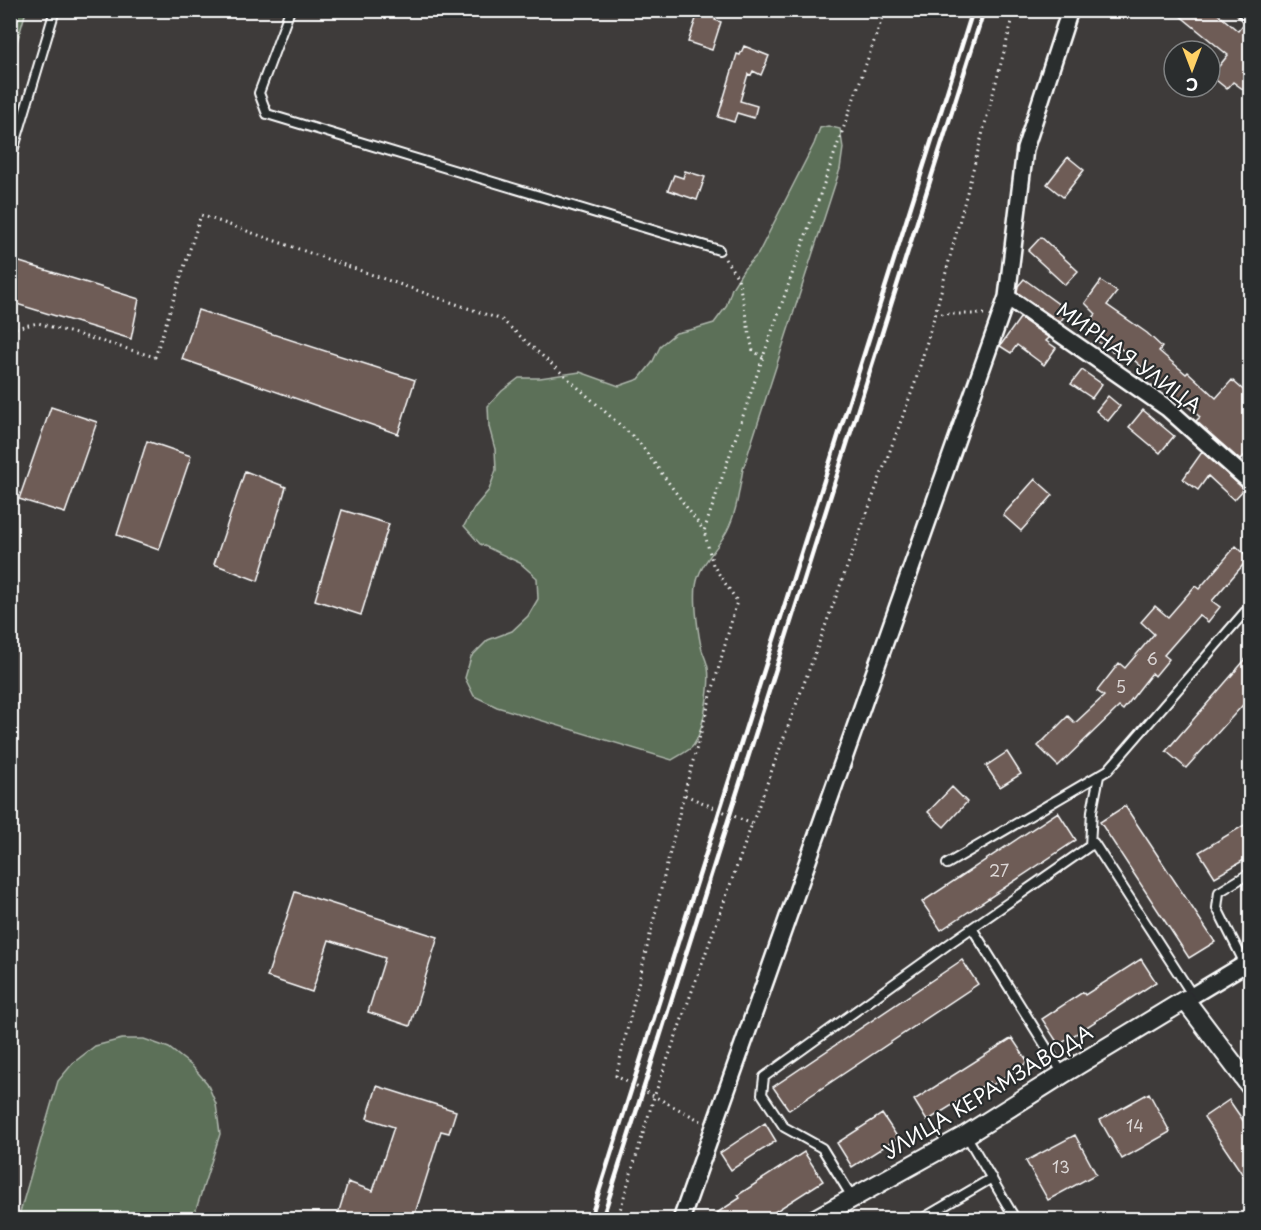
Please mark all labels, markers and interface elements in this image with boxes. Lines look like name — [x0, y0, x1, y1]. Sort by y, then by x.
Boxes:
north arrow — [1162, 39, 1222, 99]
text: С — [1186, 73, 1198, 97]
street label: МИРНАЯ УЛИЦА — [1051, 294, 1208, 420]
house number: 6 — [1146, 646, 1158, 670]
house number: 5 — [1116, 674, 1126, 698]
house number: 27 — [989, 858, 1009, 882]
street label: УЛИЦА КЕРАМЗАВОДА — [877, 1017, 1098, 1166]
house number: 14 — [1126, 1113, 1144, 1137]
house number: 13 — [1052, 1154, 1070, 1178]

